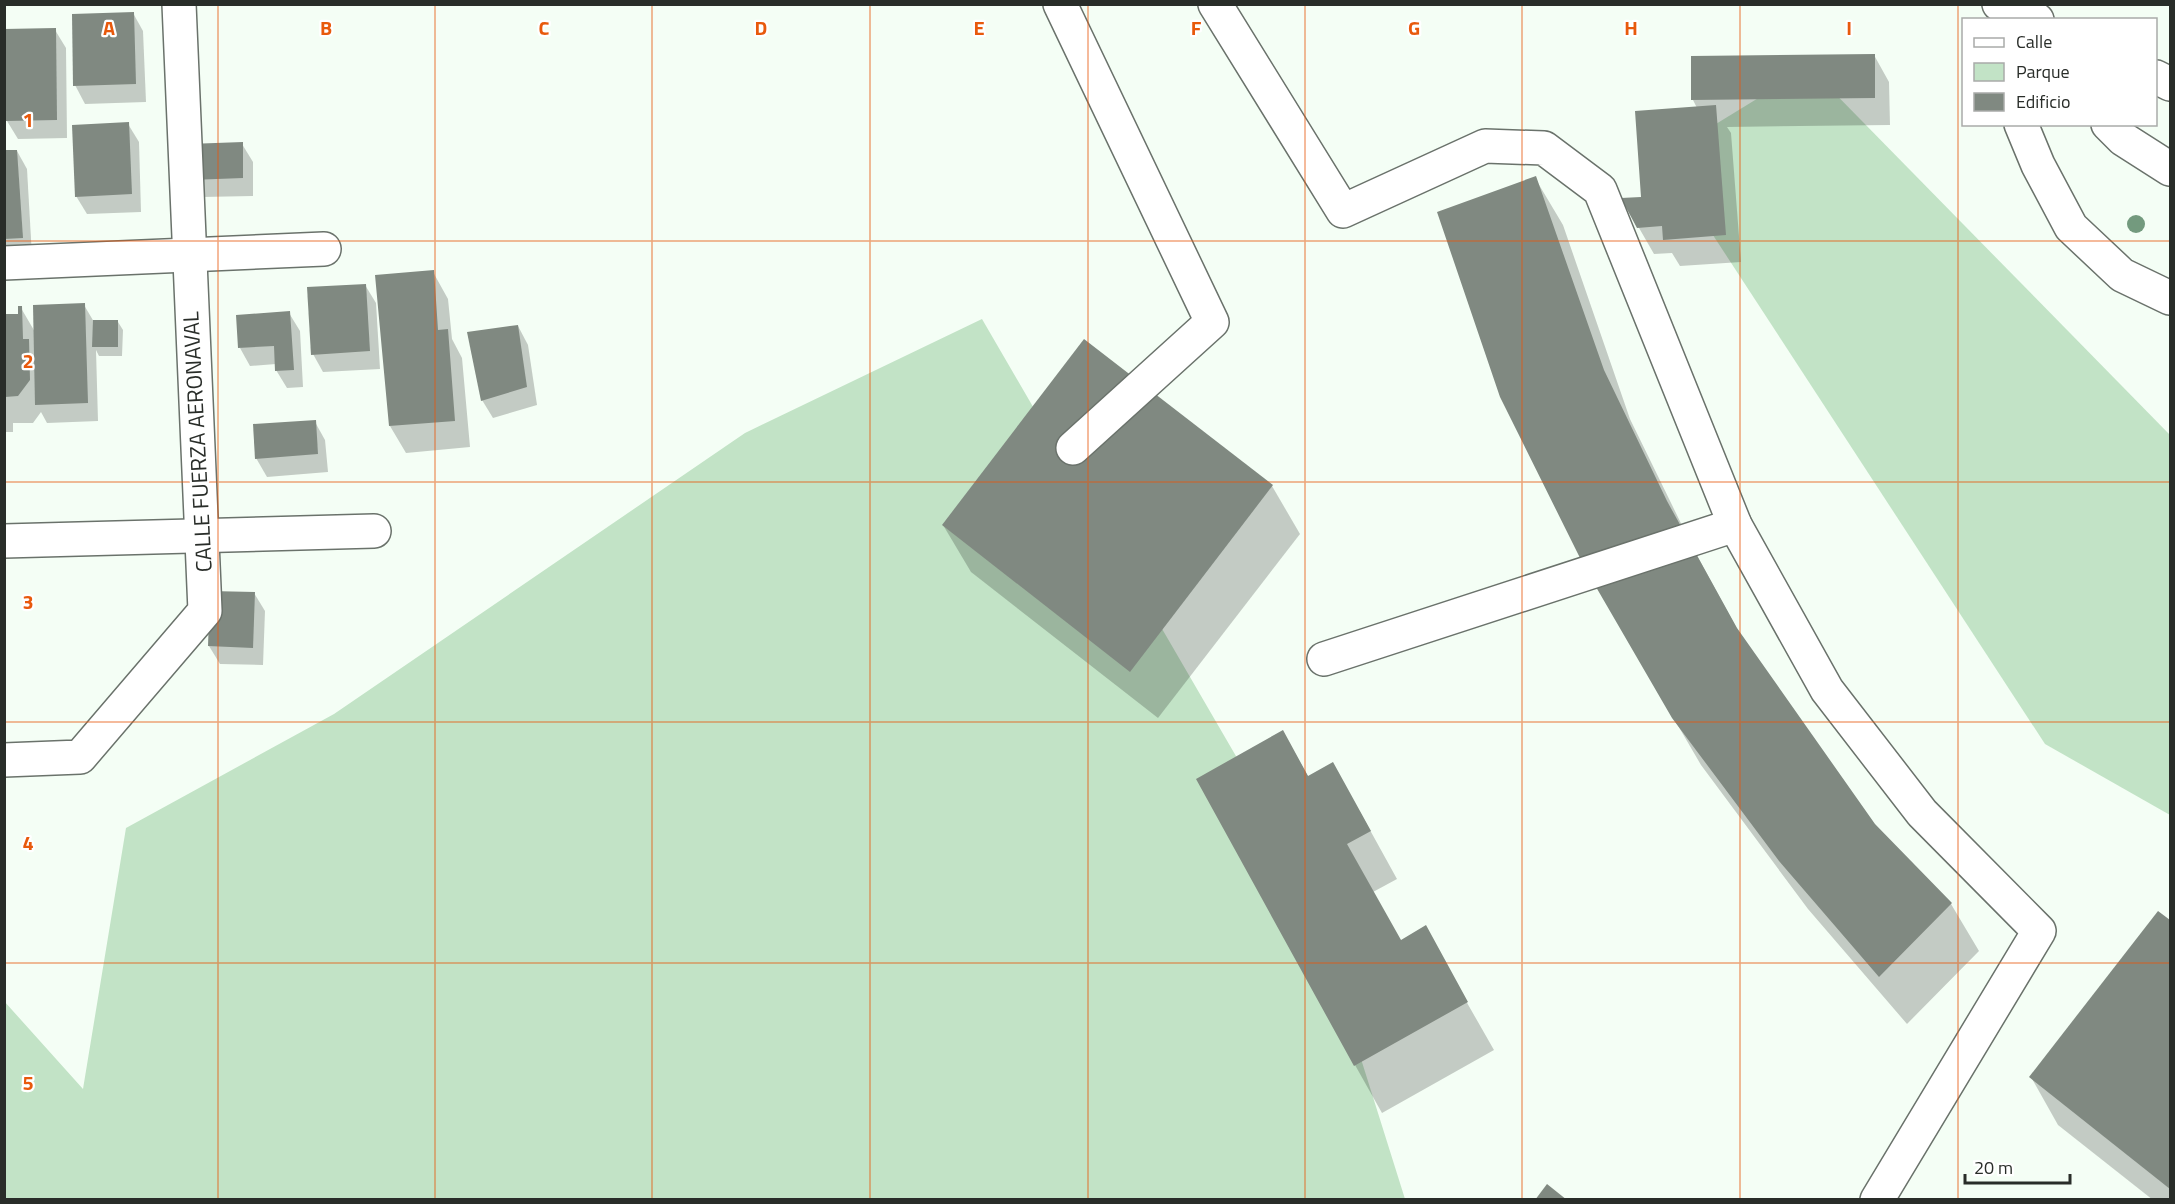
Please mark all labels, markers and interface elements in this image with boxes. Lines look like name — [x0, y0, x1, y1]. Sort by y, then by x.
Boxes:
text: A — [103, 12, 115, 43]
text: B — [320, 12, 332, 43]
text: C — [539, 12, 550, 43]
text: D — [755, 12, 767, 43]
text: E — [973, 12, 985, 43]
text: F — [1191, 12, 1202, 43]
text: G — [1408, 12, 1420, 43]
text: H — [1624, 12, 1638, 43]
text: I — [1846, 12, 1852, 43]
legend — [1962, 18, 2157, 126]
text: Calle — [2016, 28, 2052, 55]
text: Parque — [2016, 58, 2070, 85]
text: Edificio — [2016, 88, 2070, 115]
text: 1 — [22, 104, 34, 135]
street label: CALLE FUERZA AERONAVAL — [173, 310, 221, 573]
text: 2 — [22, 345, 34, 376]
text: 3 — [22, 586, 34, 617]
text: 4 — [22, 827, 34, 858]
text: 5 — [22, 1067, 34, 1098]
scale bar — [1965, 1147, 2070, 1185]
text: 20 m — [1974, 1154, 2013, 1181]

